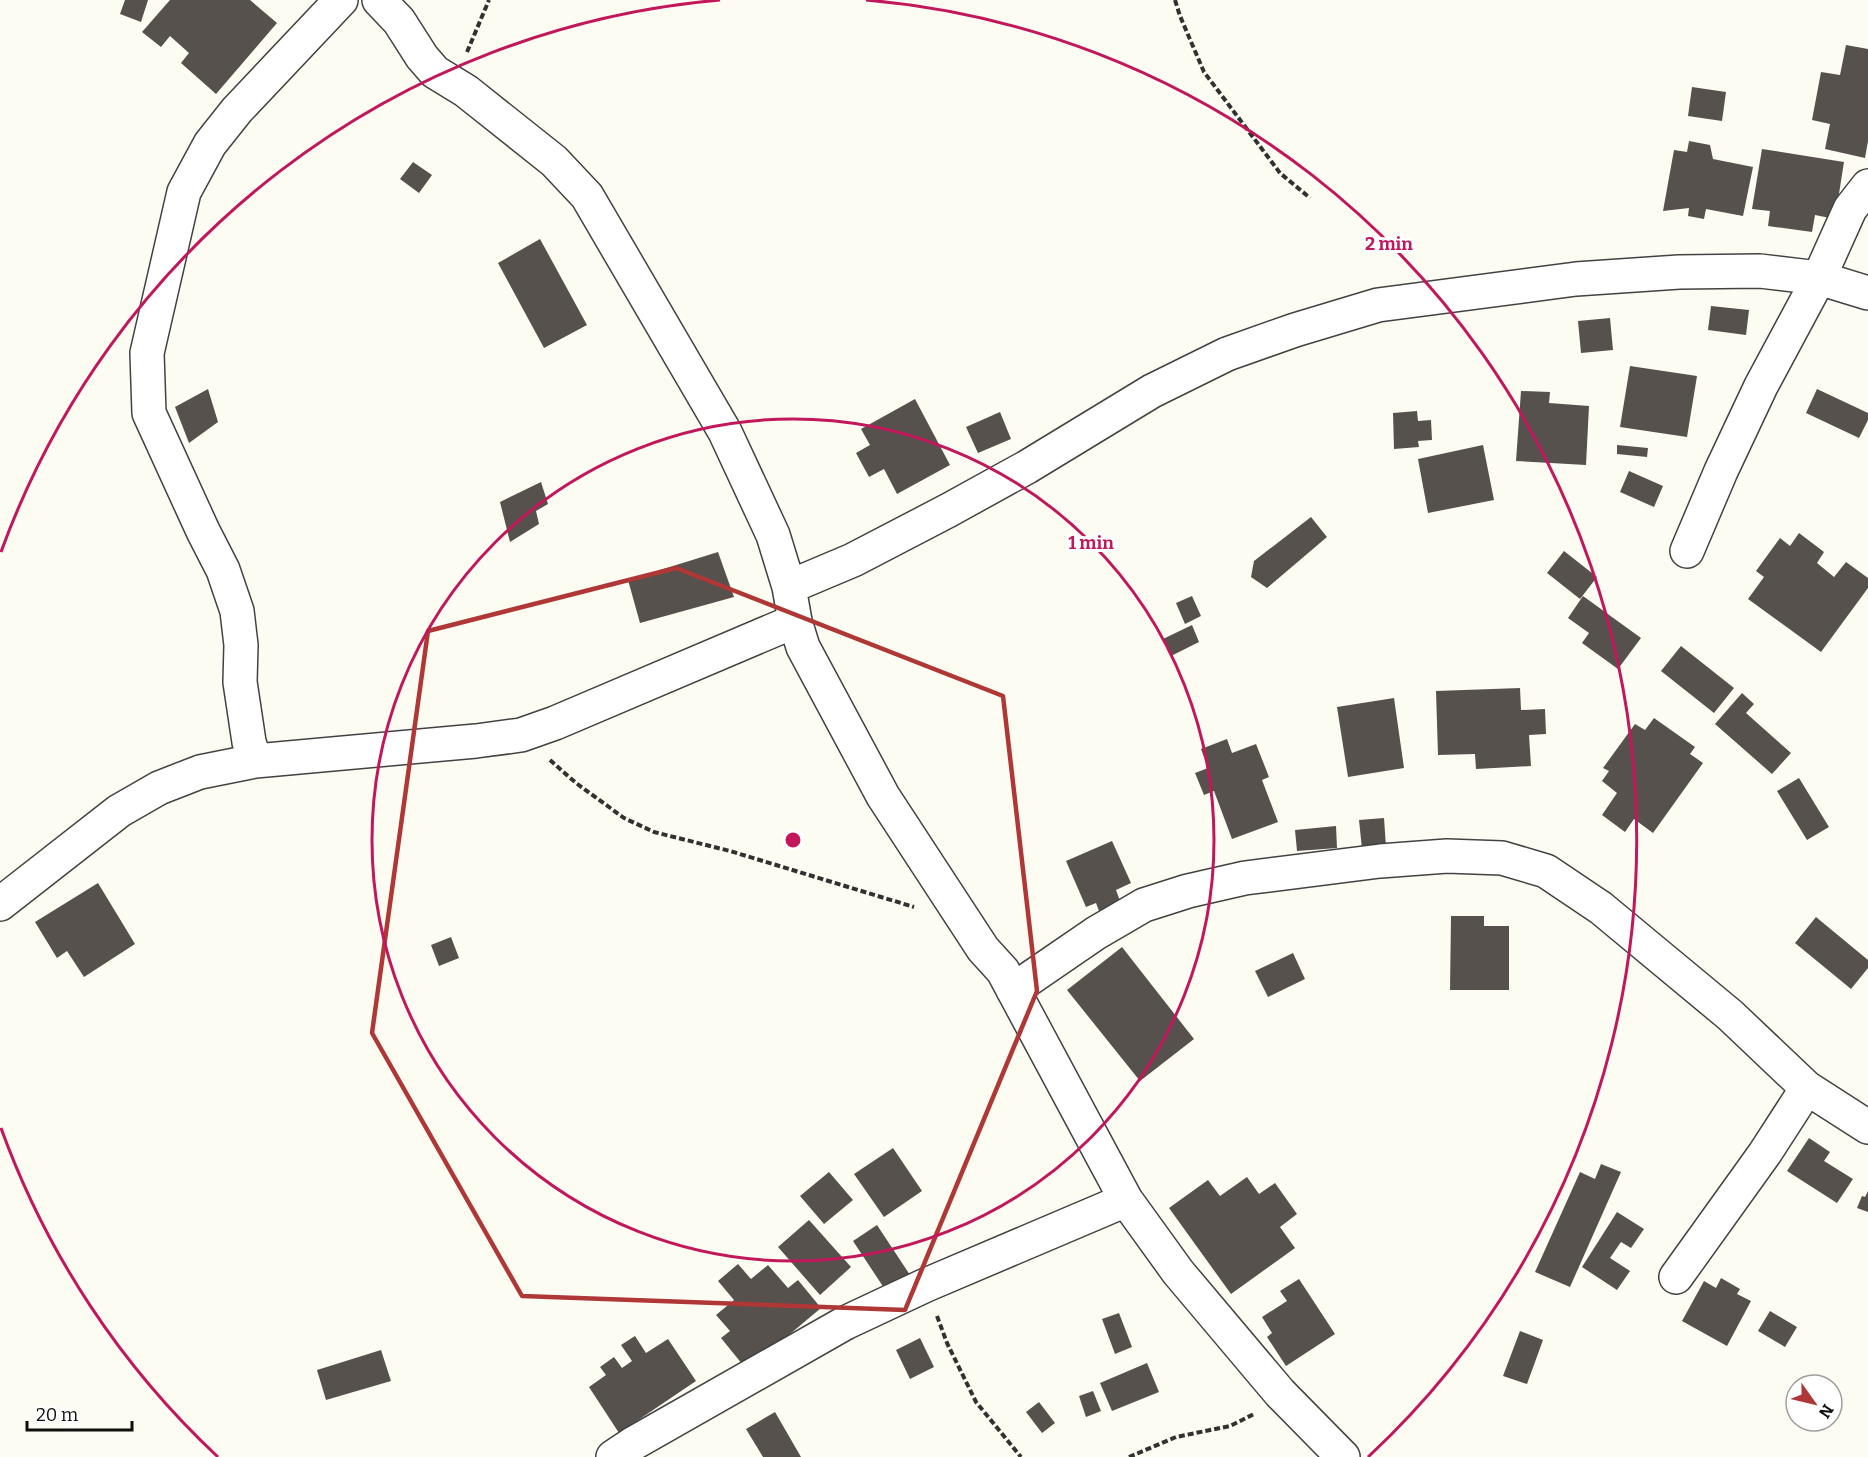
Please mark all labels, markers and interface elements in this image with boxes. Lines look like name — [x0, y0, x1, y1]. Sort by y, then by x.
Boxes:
text: 2 min — [1365, 233, 1413, 255]
text: 1 min — [1068, 532, 1114, 554]
centre of rings — [783, 830, 803, 850]
north arrow — [1784, 1373, 1844, 1433]
scale bar — [27, 1394, 132, 1432]
text: N — [1815, 1401, 1837, 1422]
text: 20 m — [36, 1404, 78, 1426]

